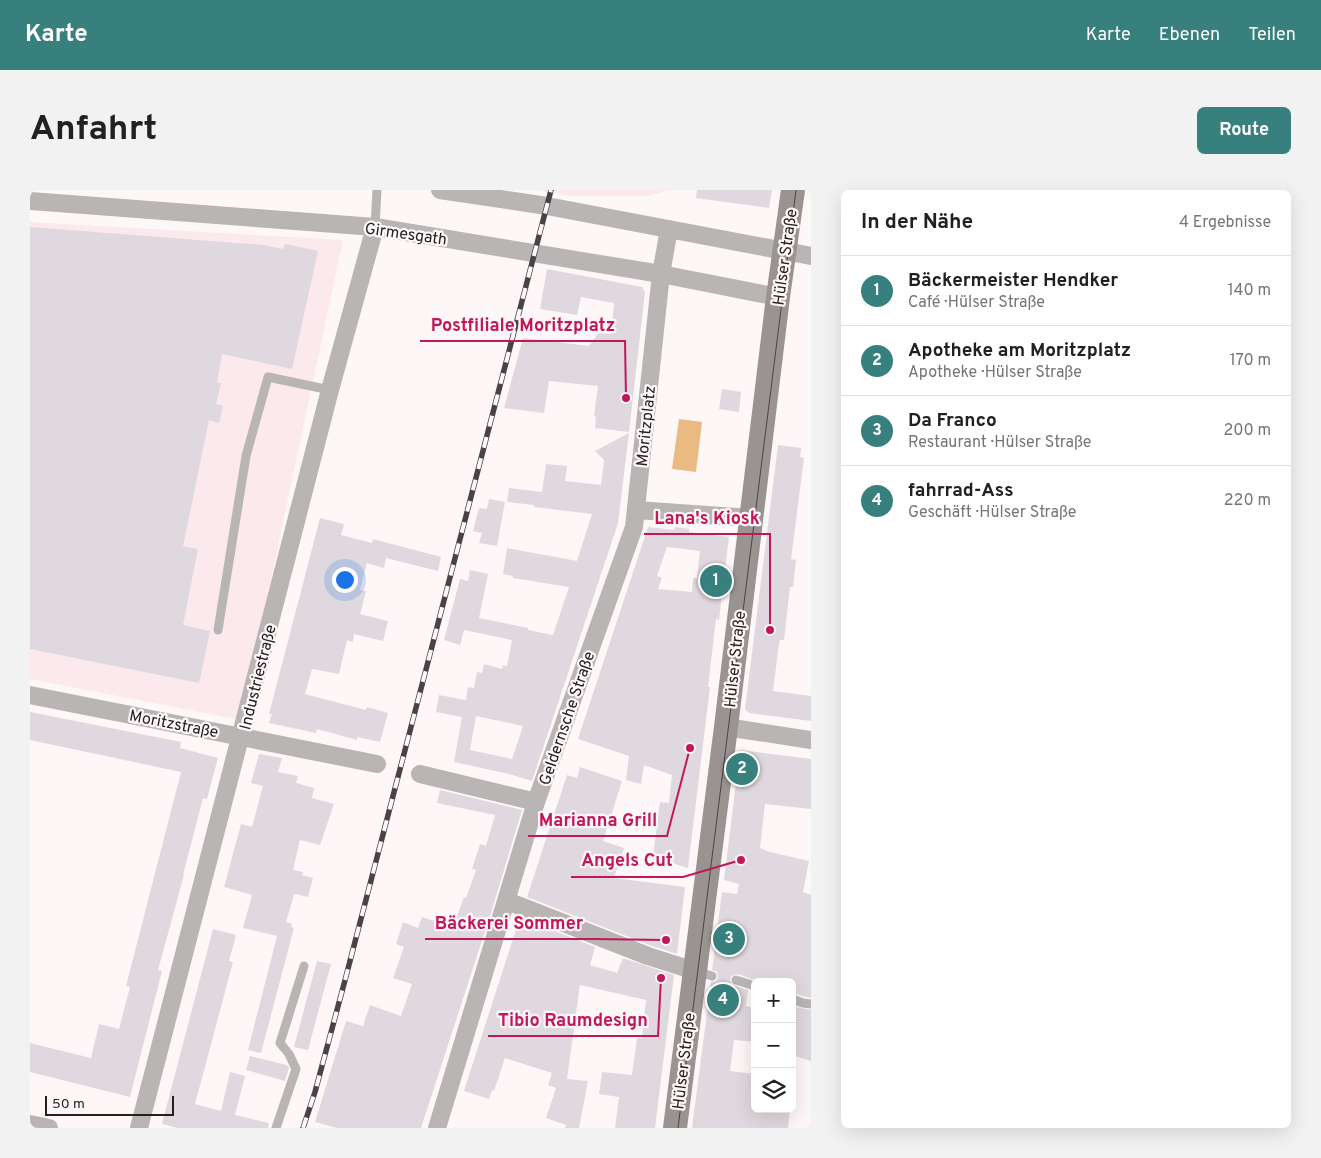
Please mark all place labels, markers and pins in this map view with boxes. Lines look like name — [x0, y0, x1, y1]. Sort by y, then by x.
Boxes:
callout: Postfiliale Moritzplatz — [420, 308, 625, 341]
callout: Lana's Kiosk — [644, 501, 770, 534]
pin: 1 — [700, 562, 732, 600]
pin: 2 — [726, 750, 758, 788]
callout: Marianna Grill — [528, 803, 667, 836]
callout: Angels Cut — [571, 844, 683, 877]
callout: Bäckerei Sommer — [425, 906, 594, 939]
pin: 3 — [713, 920, 745, 958]
pin: 4 — [707, 981, 739, 1019]
callout: Tibio Raumdesign — [488, 1003, 658, 1036]

